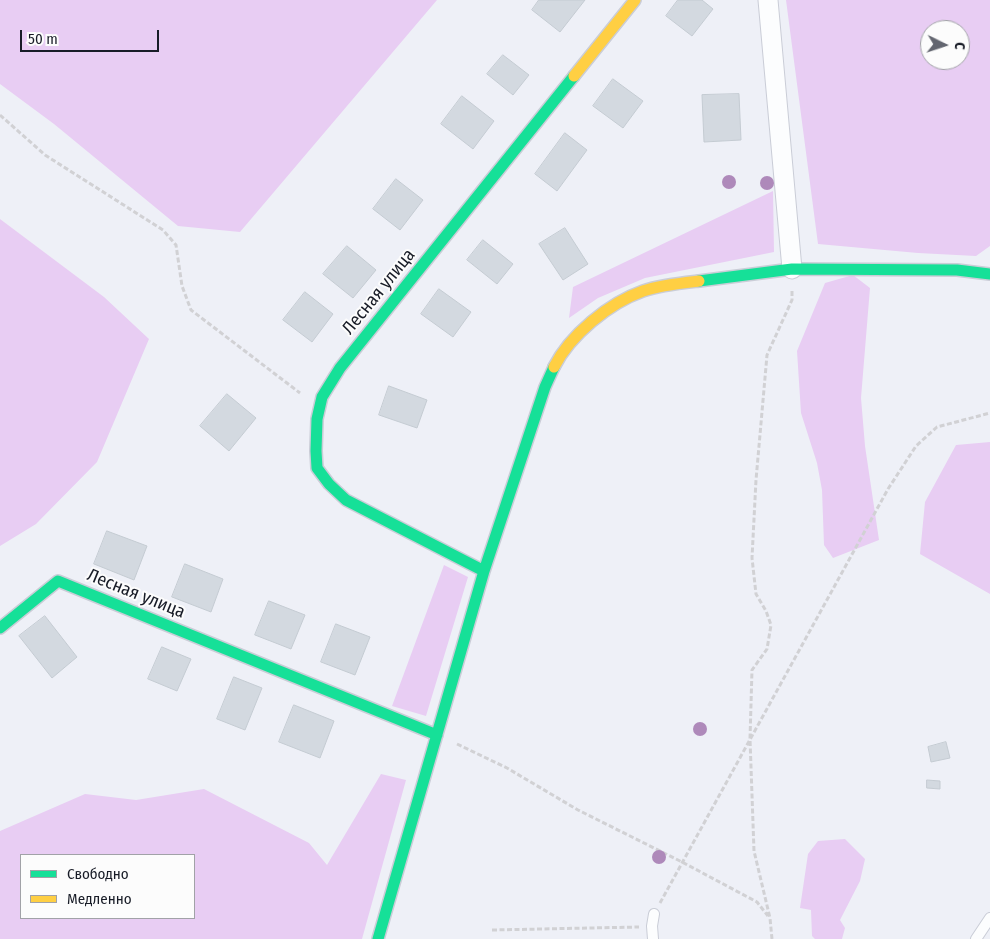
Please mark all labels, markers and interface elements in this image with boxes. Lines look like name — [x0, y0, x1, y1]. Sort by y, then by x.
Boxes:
scale bar — [22, 20, 161, 52]
north arrow — [920, 20, 970, 70]
text: 50 m — [28, 30, 58, 48]
text: С — [951, 42, 968, 50]
street label: Лесная улица — [338, 245, 420, 339]
street label: Лесная улица — [84, 565, 188, 623]
legend — [20, 854, 195, 919]
text: Свободно — [67, 865, 129, 883]
text: Медленно — [67, 890, 132, 908]

